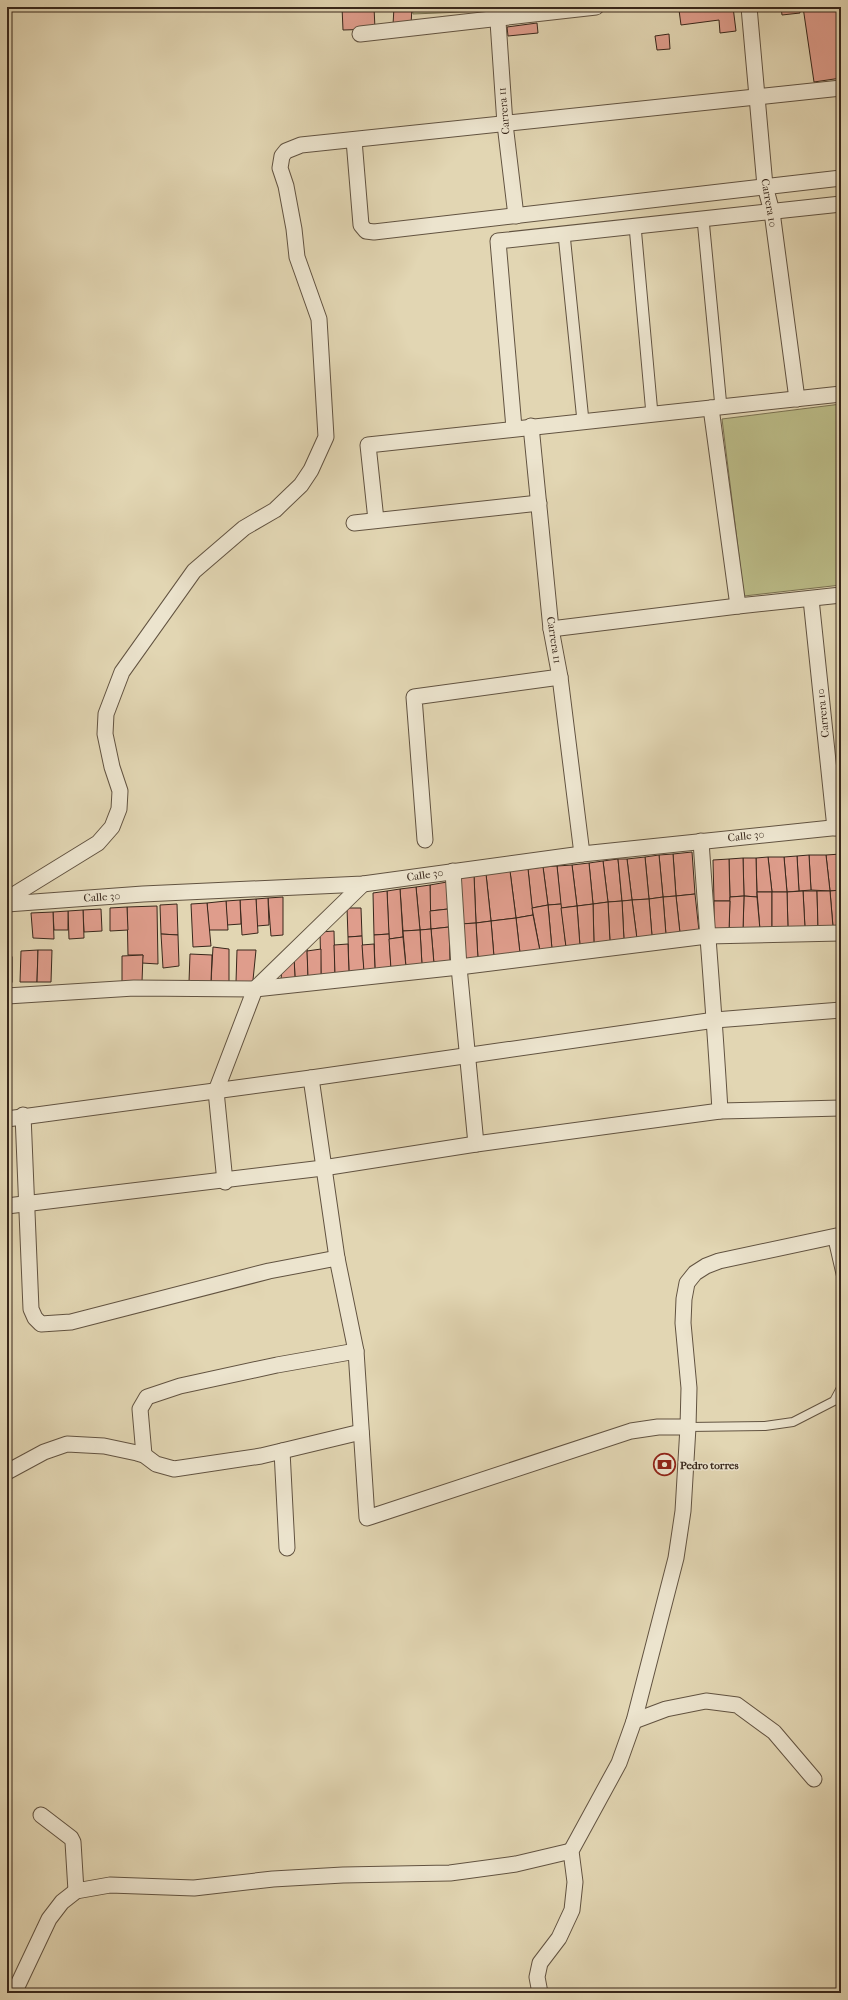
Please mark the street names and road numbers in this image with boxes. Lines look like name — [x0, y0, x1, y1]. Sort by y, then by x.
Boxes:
street label: Carrera 11 — [495, 87, 513, 135]
street label: Carrera 10 — [758, 178, 780, 228]
street label: Carrera 11 — [544, 616, 564, 664]
street label: Carrera 10 — [814, 688, 832, 738]
street label: Calle 30 — [727, 828, 765, 844]
street label: Calle 30 — [406, 866, 444, 884]
street label: Calle 30 — [83, 889, 121, 905]

